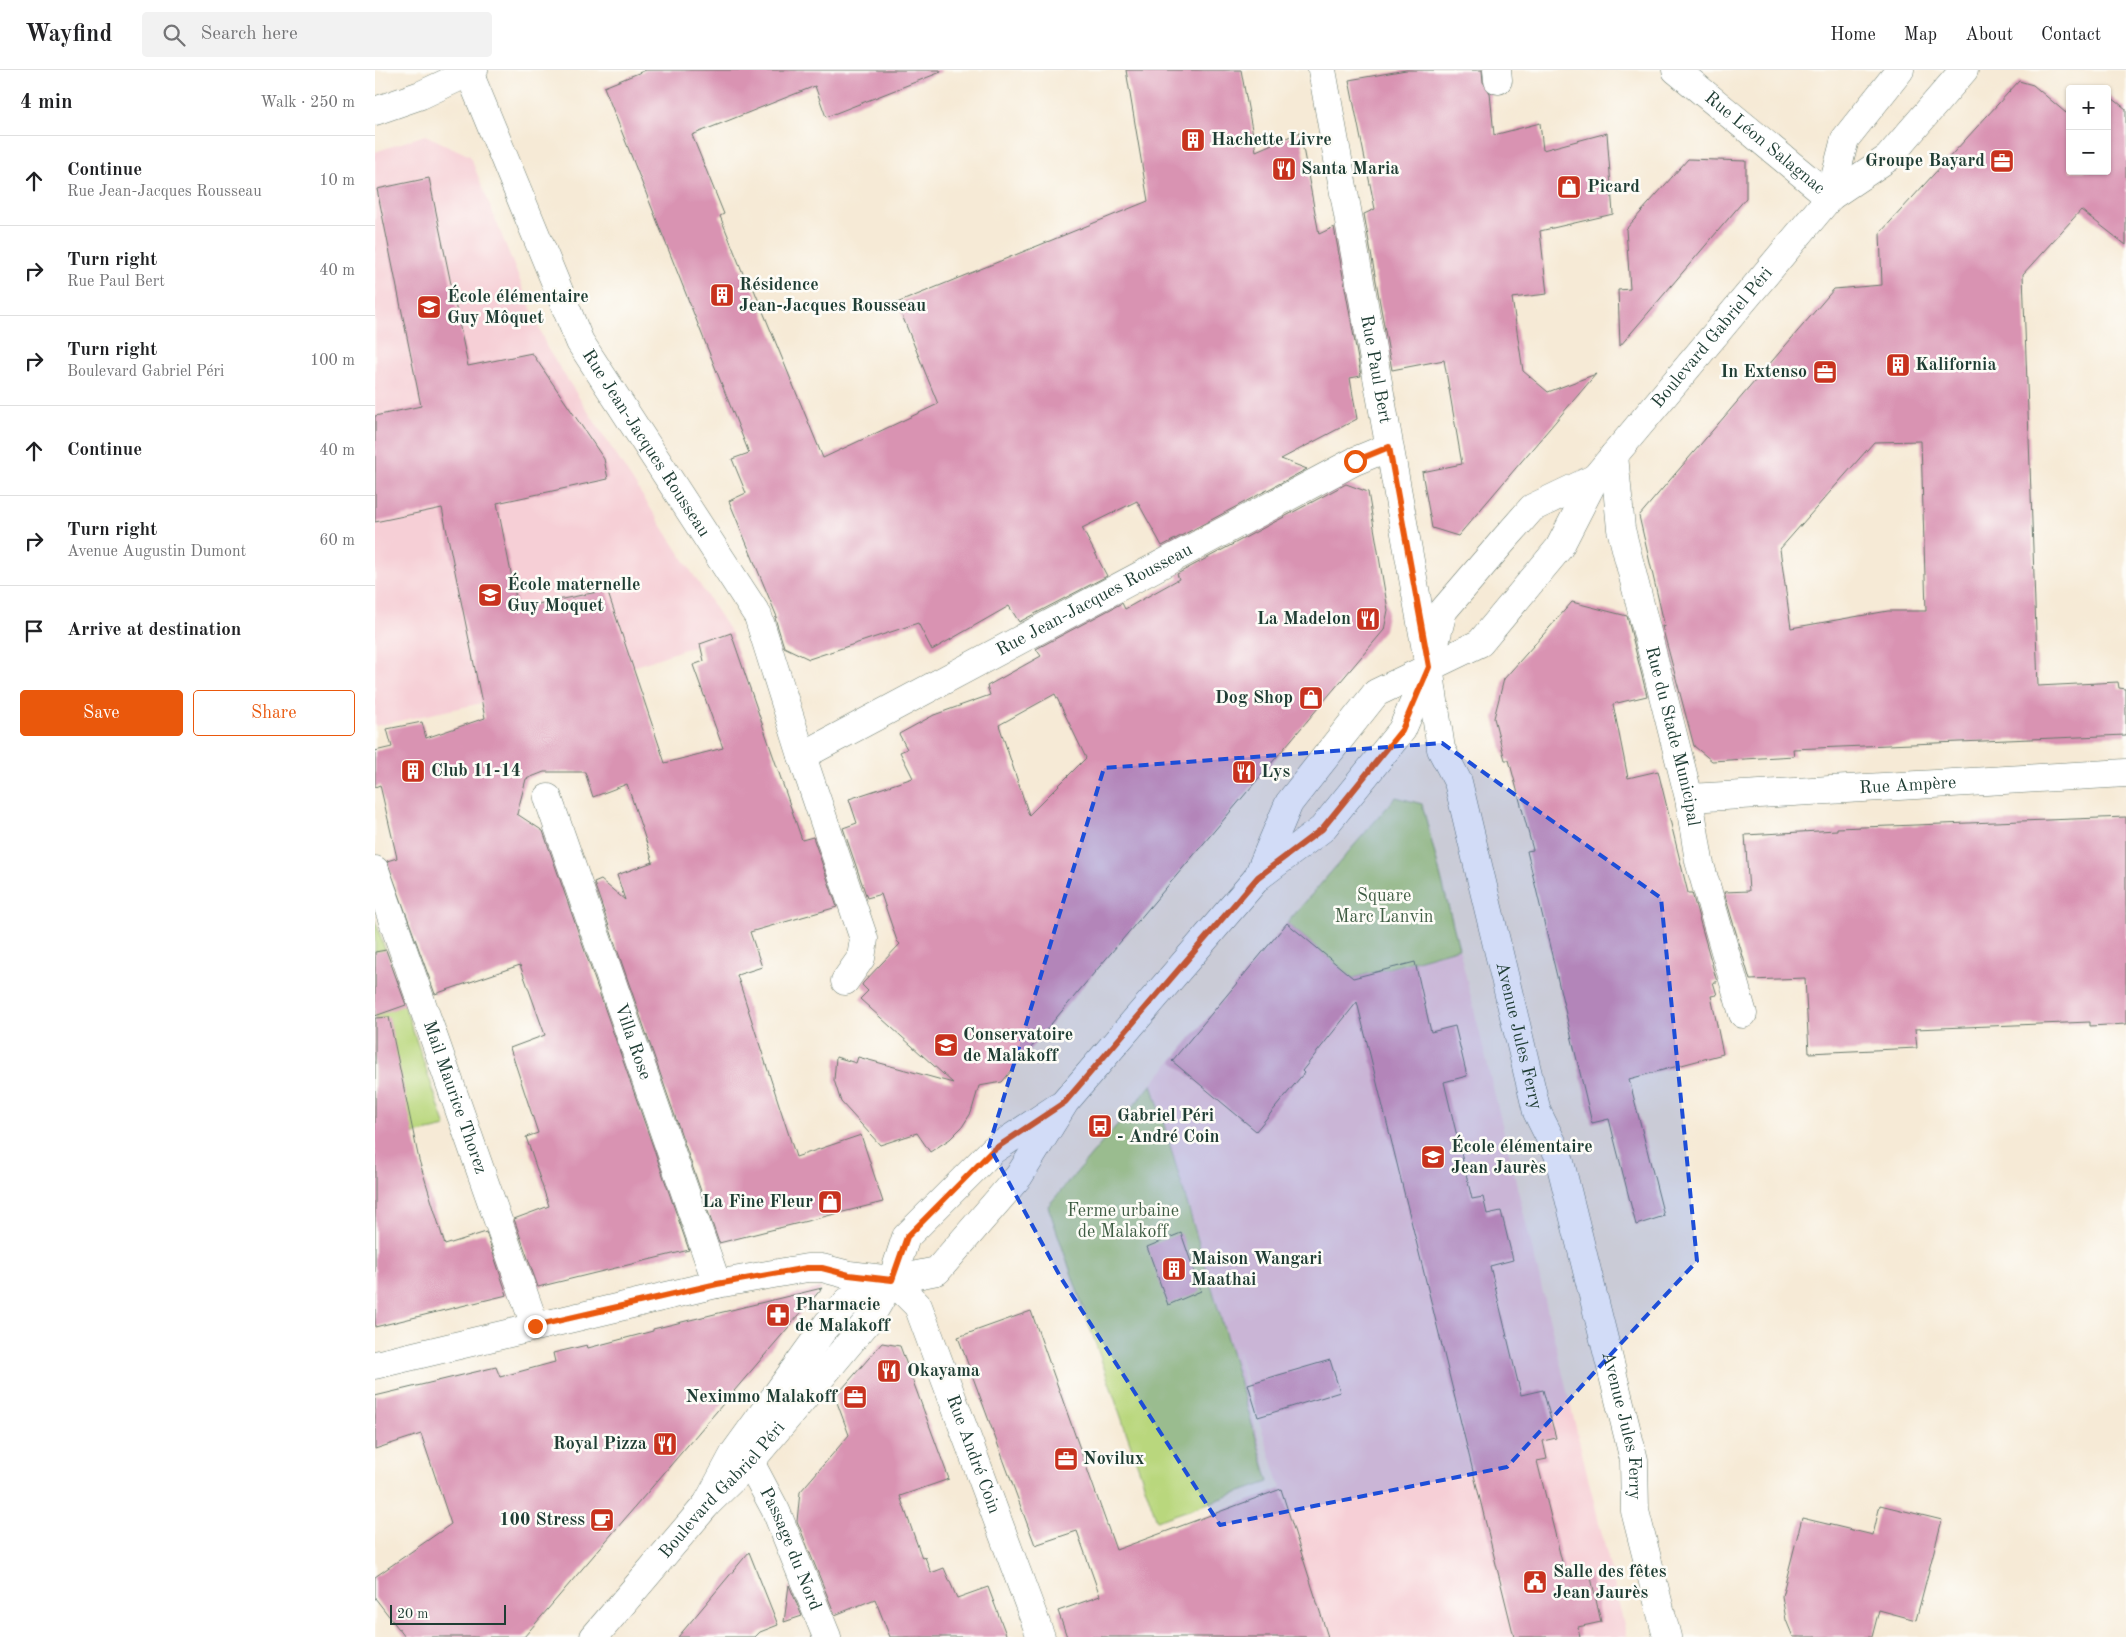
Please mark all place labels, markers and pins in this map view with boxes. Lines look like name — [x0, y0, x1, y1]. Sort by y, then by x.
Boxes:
building icon: Hachette Livre — [1180, 127, 1206, 153]
place label: Hachette Livre — [1211, 131, 1332, 149]
office icon: Groupe Bayard — [1989, 148, 2015, 174]
place label: Groupe Bayard — [1865, 152, 1985, 170]
restaurant icon: Santa Maria — [1271, 156, 1297, 182]
place label: Santa Maria — [1301, 160, 1400, 178]
shop icon: Picard — [1556, 174, 1582, 200]
place label: Picard — [1587, 178, 1640, 196]
place label: Résidence Jean-Jacques Rousseau — [739, 276, 926, 315]
building icon: Résidence Jean-Jacques Rousseau — [709, 282, 735, 308]
place label: École élémentaire Guy Môquet — [447, 284, 589, 327]
school or university icon: École élémentaire Guy Môquet — [416, 294, 442, 320]
building icon: Kalifornia — [1885, 352, 1911, 378]
place label: Kalifornia — [1915, 356, 1997, 374]
office icon: In Extenso — [1812, 359, 1838, 385]
place label: In Extenso — [1720, 363, 1807, 381]
place label: École maternelle Guy Moquet — [507, 572, 641, 615]
school or university icon: École maternelle Guy Moquet — [477, 582, 503, 608]
restaurant icon: La Madelon — [1355, 606, 1381, 632]
place label: La Madelon — [1257, 610, 1351, 628]
shop icon: Dog Shop — [1298, 685, 1324, 711]
place label: Dog Shop — [1215, 689, 1293, 707]
building icon: Club 11-14 — [400, 758, 426, 784]
restaurant icon: Lys — [1231, 759, 1257, 785]
place label: Club 11-14 — [431, 762, 521, 780]
place label: Lys — [1261, 763, 1290, 781]
place label: Conservatoire de Malakoff — [963, 1026, 1073, 1065]
school or university icon: Conservatoire de Malakoff — [933, 1032, 959, 1058]
place label: Gabriel Péri - André Coin — [1117, 1107, 1220, 1146]
bus stop icon: Gabriel Péri - André Coin — [1087, 1113, 1113, 1139]
place label: École élémentaire Jean Jaurès — [1451, 1134, 1593, 1177]
school or university icon: École élémentaire Jean Jaurès — [1420, 1144, 1446, 1170]
shop icon: La Fine Fleur — [817, 1189, 843, 1215]
place label: La Fine Fleur — [702, 1193, 813, 1211]
place label: Maison Wangari Maathai — [1191, 1250, 1322, 1289]
building icon: Maison Wangari Maathai — [1161, 1256, 1187, 1282]
place label: Pharmacie de Malakoff — [795, 1296, 892, 1335]
pharmacy icon: Pharmacie de Malakoff — [765, 1302, 791, 1328]
restaurant icon: Okayama — [876, 1358, 902, 1384]
place label: Okayama — [907, 1362, 980, 1380]
office icon: Neximmo Malakoff — [842, 1384, 868, 1410]
place label: Neximmo Malakoff — [686, 1388, 839, 1406]
restaurant icon: Royal Pizza — [652, 1431, 678, 1457]
place label: Royal Pizza — [553, 1435, 647, 1453]
office icon: Novilux — [1053, 1446, 1079, 1472]
place label: Novilux — [1083, 1450, 1144, 1468]
cafe icon: 100 Stress — [589, 1507, 615, 1533]
place label: 100 Stress — [499, 1511, 585, 1529]
place label: Salle des fêtes Jean Jaurès — [1553, 1563, 1667, 1602]
public building icon: Salle des fêtes Jean Jaurès — [1522, 1569, 1548, 1595]

